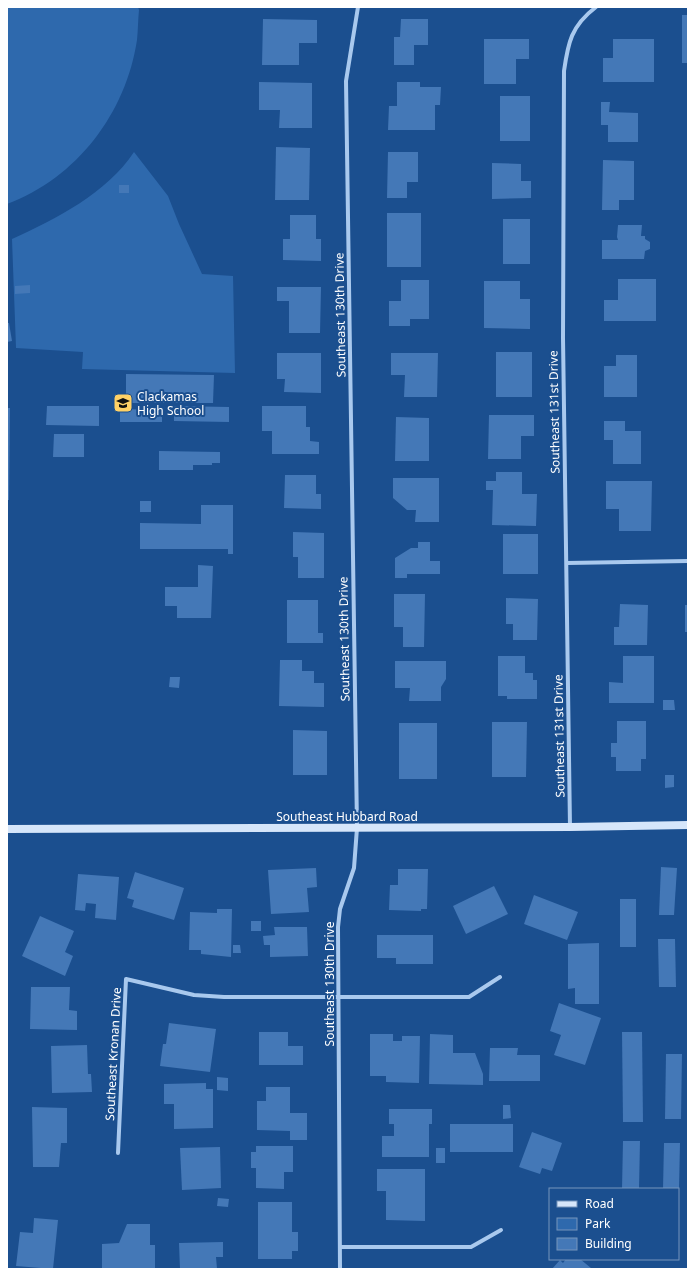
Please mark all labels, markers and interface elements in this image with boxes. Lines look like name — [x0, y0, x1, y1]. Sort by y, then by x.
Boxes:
street label: Southeast 130th Drive — [330, 252, 350, 378]
street label: Southeast 131st Drive — [544, 350, 564, 474]
place label: Clackamas High School — [137, 388, 204, 419]
school or university icon: Clackamas High School — [112, 392, 134, 414]
street label: Southeast 130th Drive — [334, 576, 354, 702]
street label: Southeast 131st Drive — [549, 674, 569, 798]
street label: Southeast Hubbard Road — [276, 808, 418, 825]
street label: Southeast 130th Drive — [321, 921, 338, 1046]
street label: Southeast Kronan Drive — [101, 987, 125, 1121]
legend — [549, 1188, 679, 1260]
text: Road — [585, 1195, 614, 1212]
text: Park — [585, 1215, 611, 1232]
text: Building — [585, 1235, 632, 1252]

